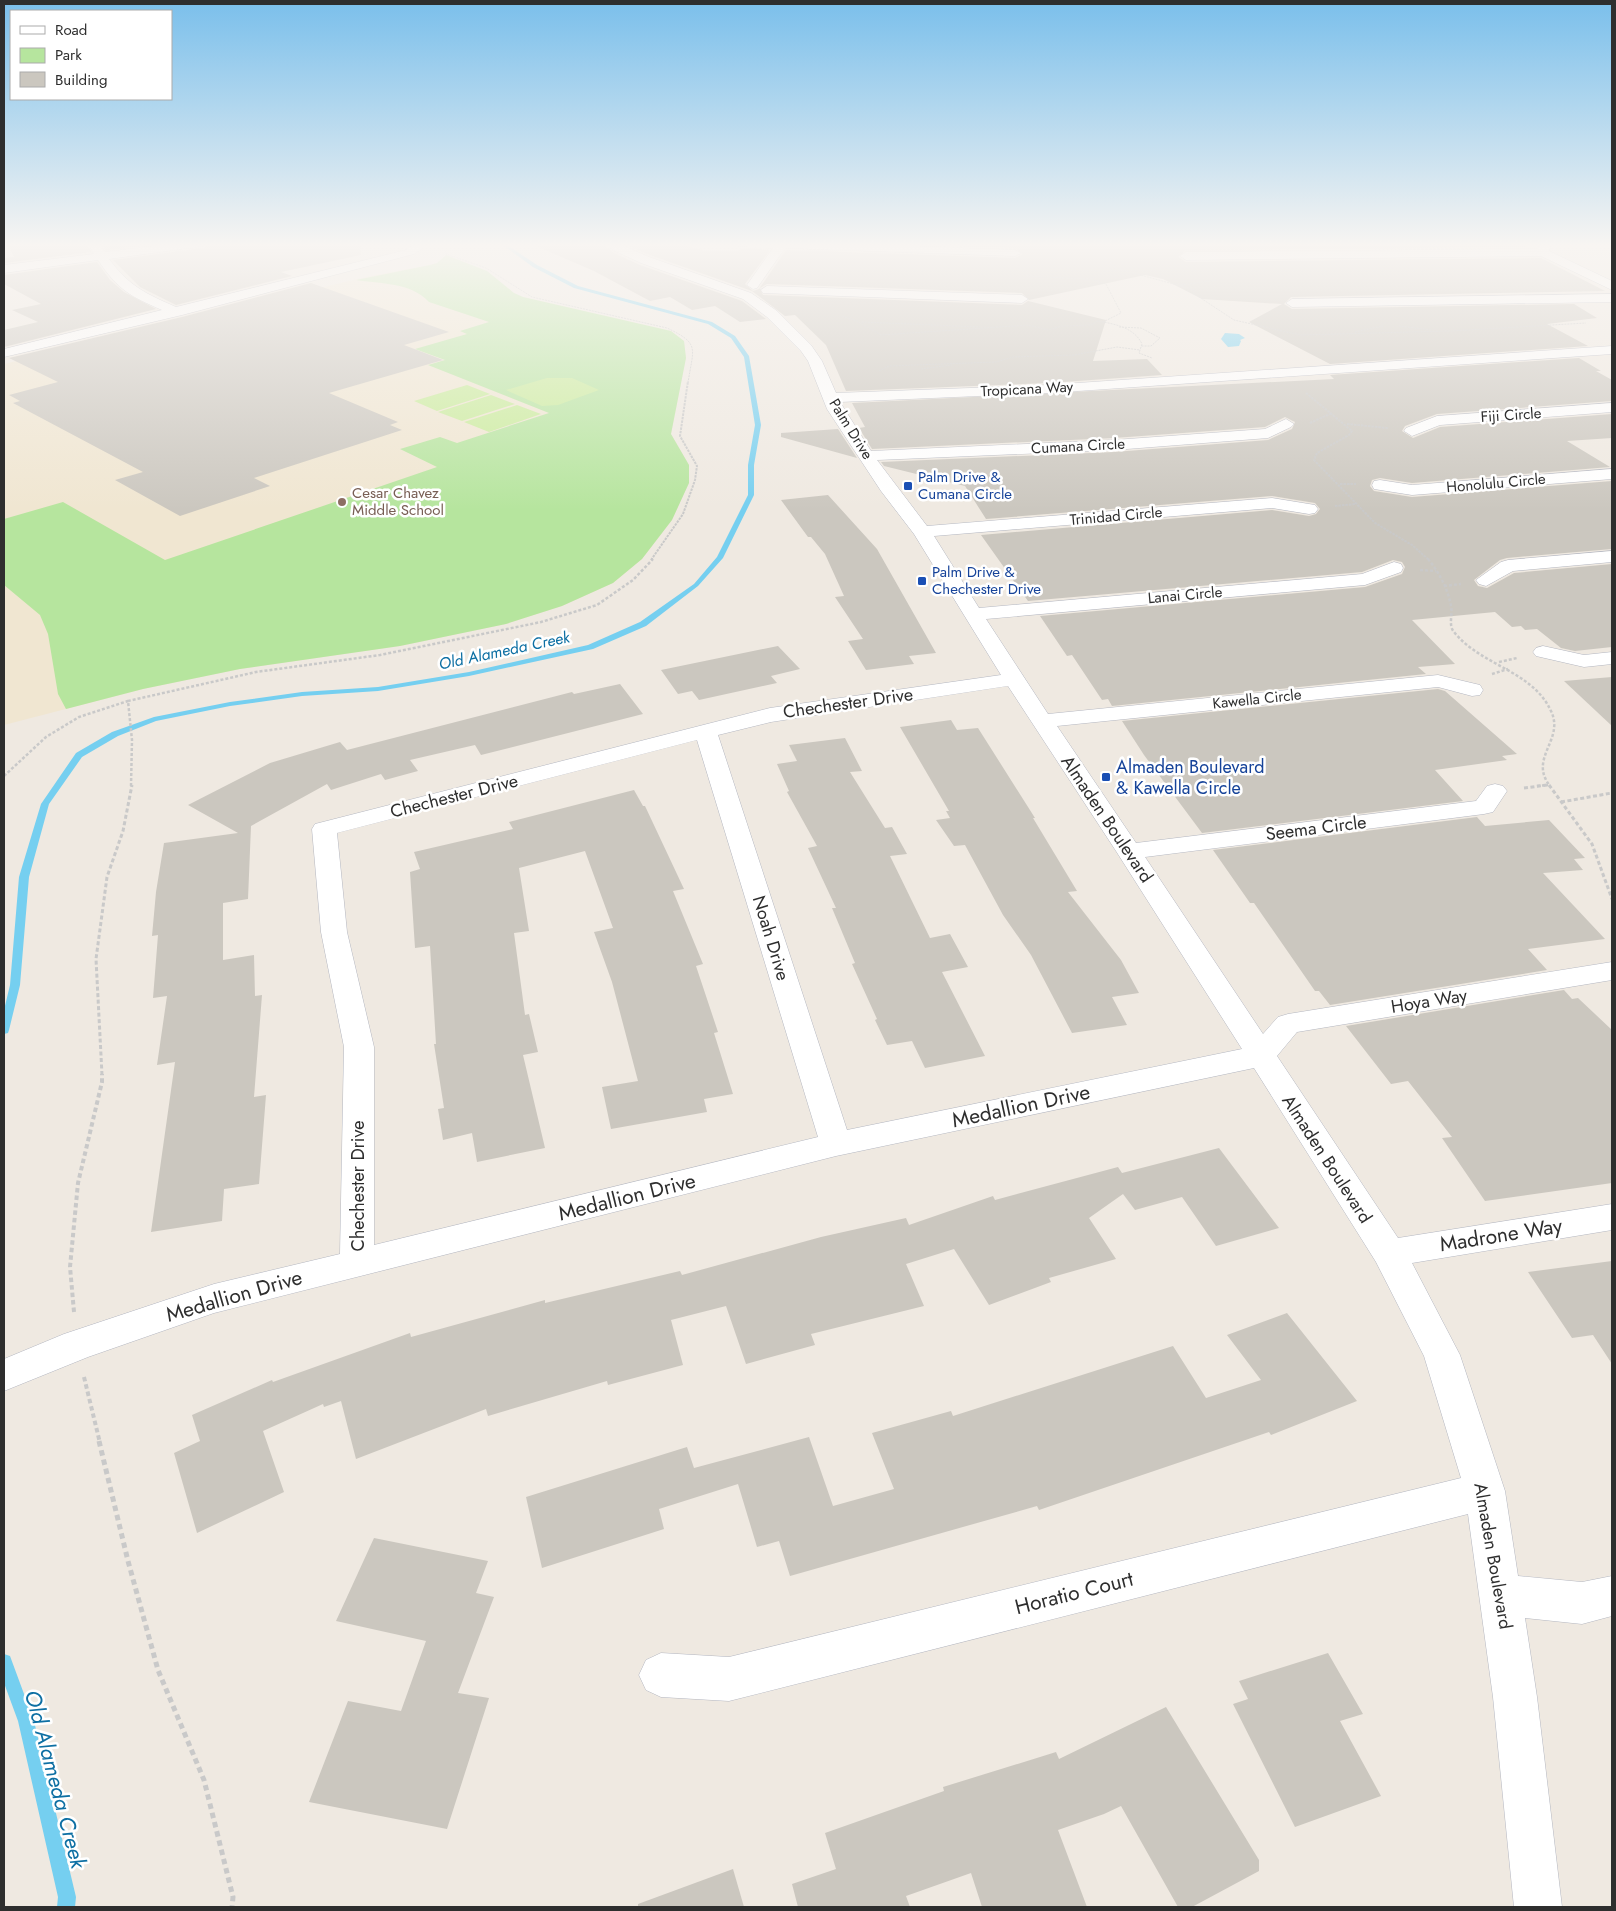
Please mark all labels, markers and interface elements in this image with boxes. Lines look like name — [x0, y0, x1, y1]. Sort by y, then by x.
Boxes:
legend — [10, 10, 172, 100]
text: Road — [55, 19, 87, 41]
text: Park — [55, 44, 82, 66]
text: Building — [55, 69, 107, 91]
street label: Tropicana Way — [980, 376, 1074, 402]
street label: Palm Drive — [824, 394, 878, 464]
street label: Fiji Circle — [1480, 402, 1542, 428]
street label: Cumana Circle — [1030, 433, 1126, 459]
place label: Palm Drive & Cumana Circle — [918, 466, 1012, 505]
street label: Honolulu Circle — [1445, 468, 1547, 498]
marker: Palm Drive & Cumana Circle — [902, 480, 914, 492]
place label: Cesar Chavez Middle School — [352, 482, 444, 521]
marker: Cesar Chavez Middle School — [336, 496, 348, 508]
street label: Trinidad Circle — [1069, 501, 1163, 531]
place label: Palm Drive & Chechester Drive — [932, 561, 1041, 600]
marker: Palm Drive & Chechester Drive — [916, 575, 928, 587]
street label: Lanai Circle — [1147, 581, 1224, 609]
water label: Old Alameda Creek — [436, 625, 573, 676]
street label: Chechester Drive — [781, 681, 915, 725]
street label: Kawella Circle — [1211, 683, 1303, 715]
street label: Almaden Boulevard — [1055, 750, 1159, 888]
place label: Almaden Boulevard & Kawella Circle — [1116, 754, 1265, 801]
street label: Chechester Drive — [387, 768, 521, 824]
marker: Almaden Boulevard & Kawella Circle — [1100, 771, 1112, 783]
street label: Seema Circle — [1264, 809, 1368, 847]
street label: Noah Drive — [746, 892, 796, 984]
street label: Hoya Way — [1389, 982, 1469, 1020]
street label: Medallion Drive — [949, 1077, 1093, 1135]
street label: Almaden Boulevard — [1276, 1090, 1378, 1228]
street label: Chechester Drive — [345, 1121, 371, 1251]
street label: Medallion Drive — [555, 1165, 699, 1229]
street label: Madrone Way — [1438, 1210, 1565, 1259]
street label: Medallion Drive — [162, 1262, 306, 1330]
street label: Almaden Boulevard — [1467, 1481, 1519, 1631]
street label: Horatio Court — [1012, 1564, 1136, 1622]
water label: Old Alameda Creek — [17, 1686, 96, 1873]

